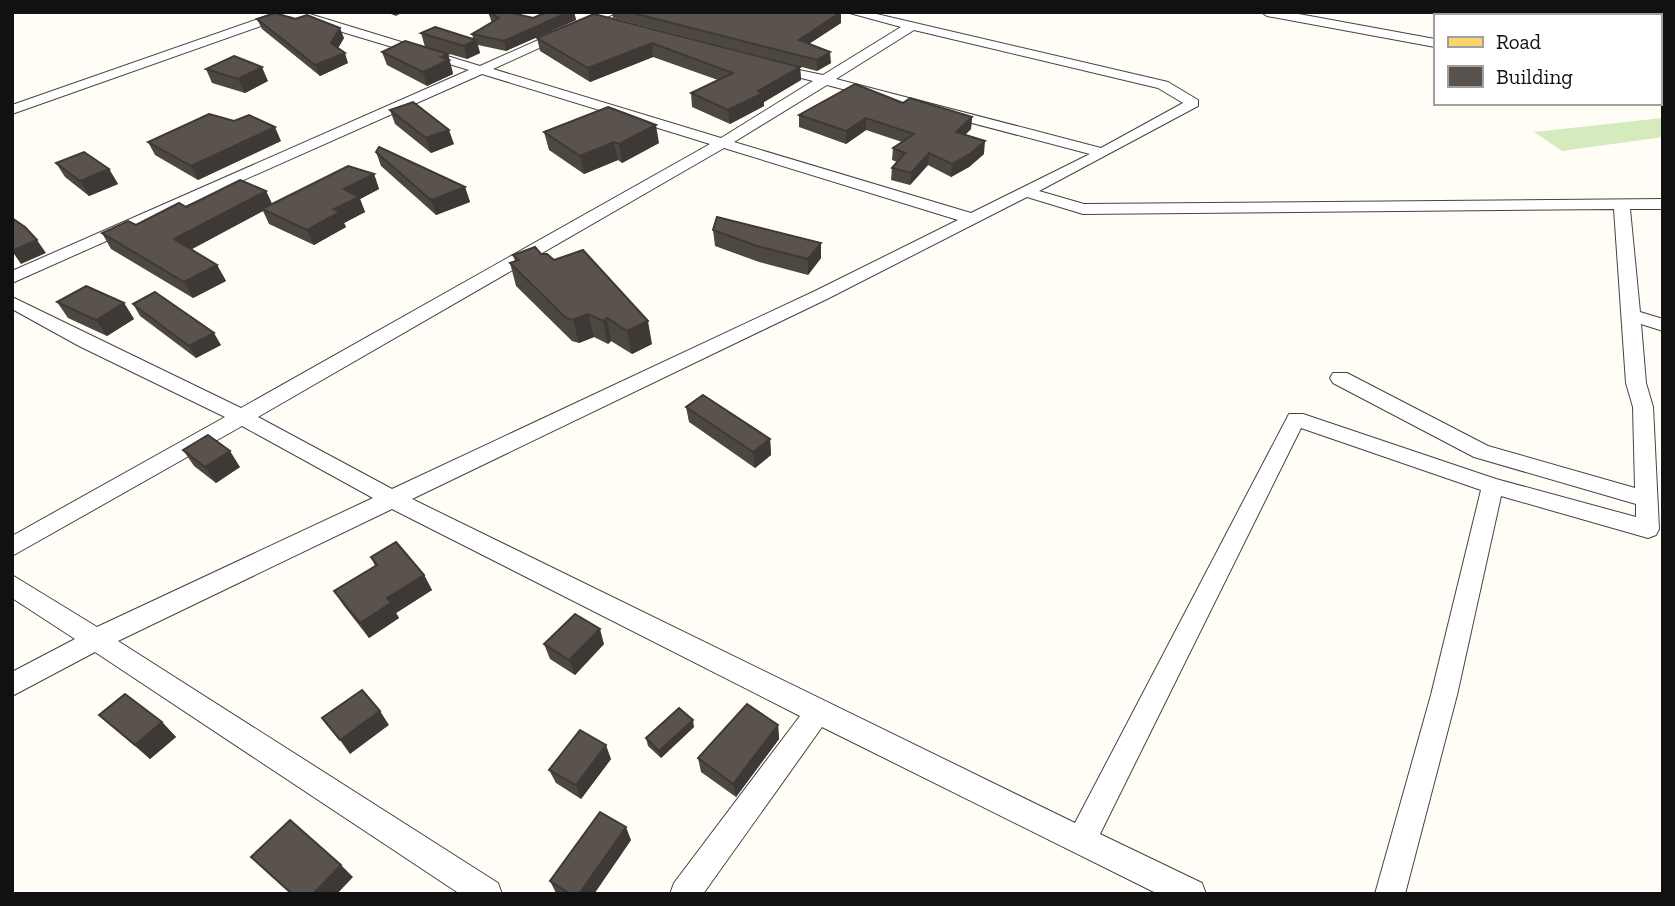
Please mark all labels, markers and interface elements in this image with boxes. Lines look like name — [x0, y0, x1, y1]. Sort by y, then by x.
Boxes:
legend — [1434, 14, 1661, 105]
text: Road — [1496, 29, 1542, 54]
text: Building — [1496, 64, 1573, 89]

